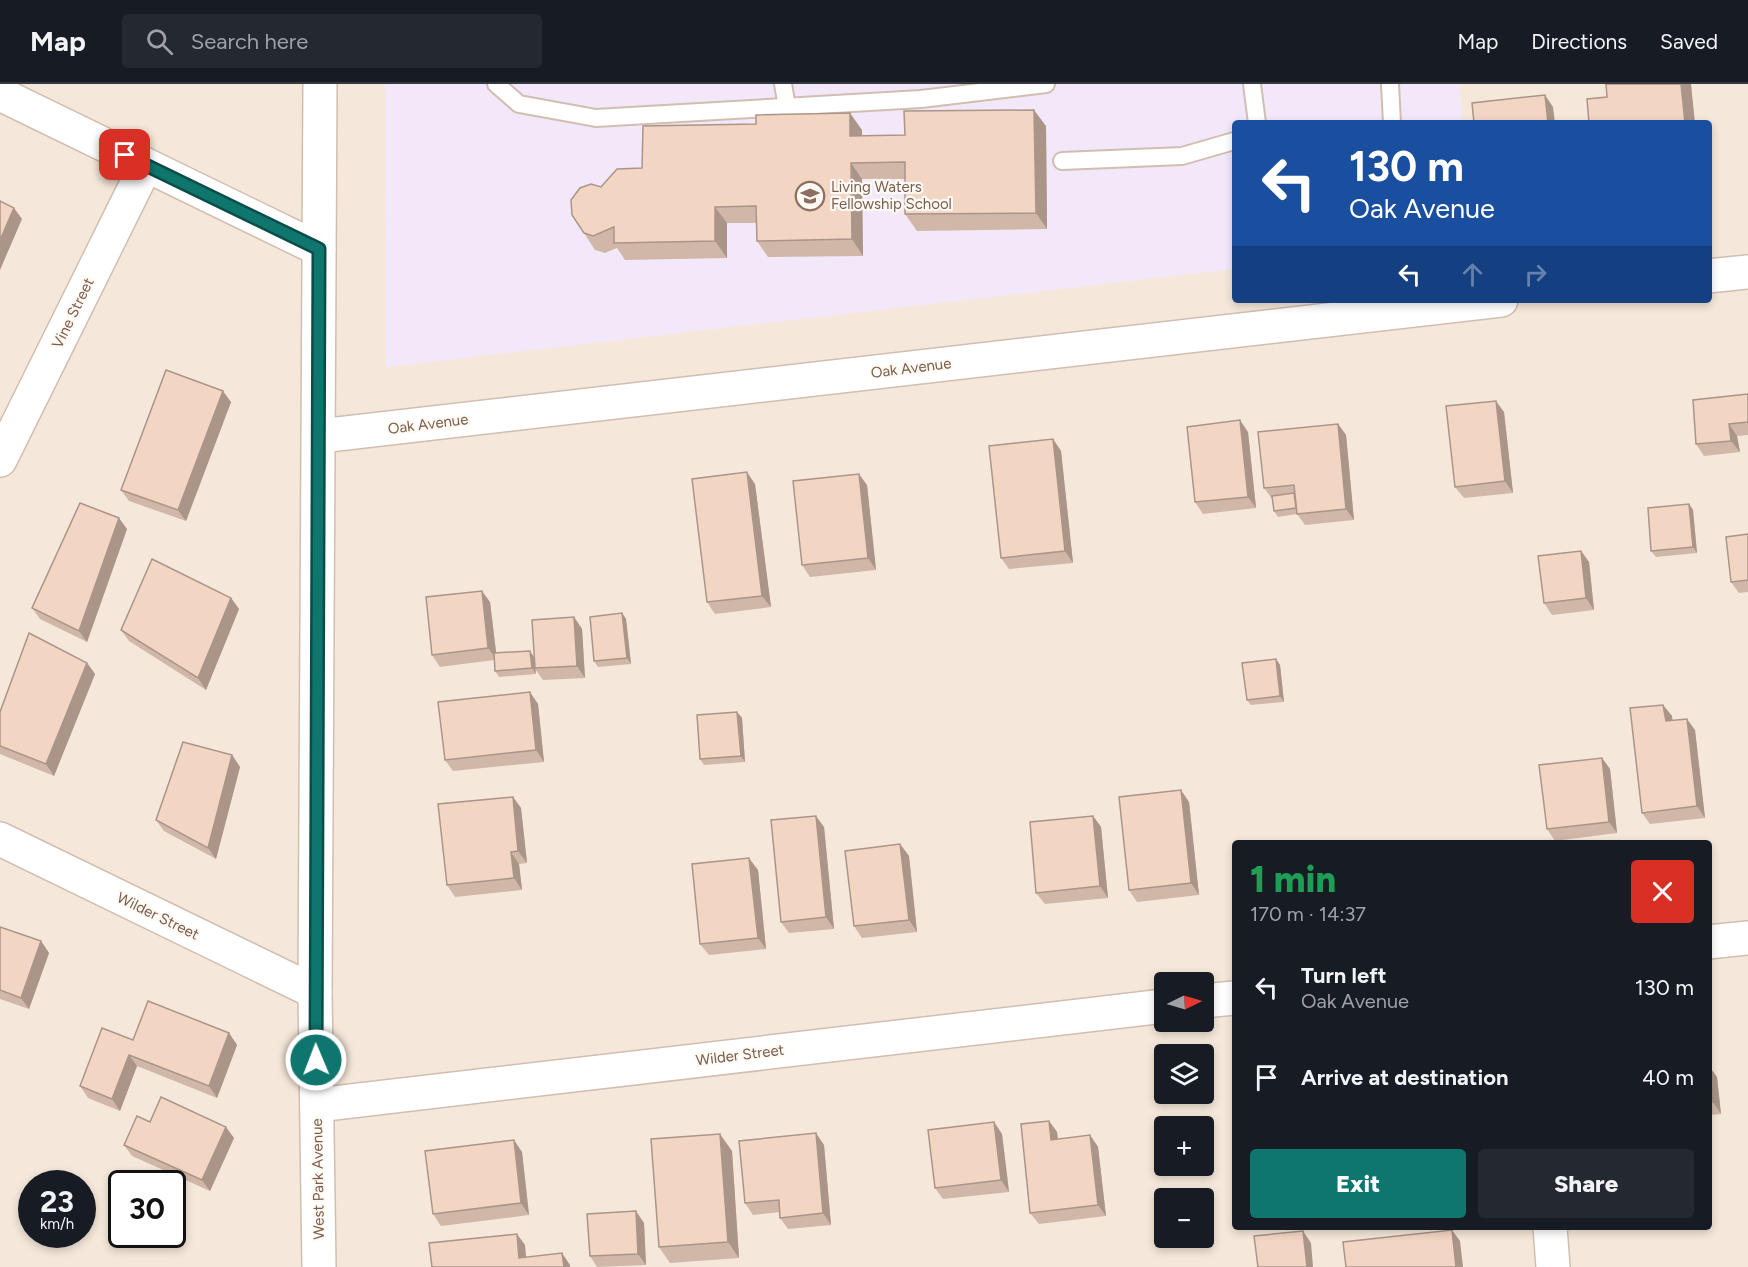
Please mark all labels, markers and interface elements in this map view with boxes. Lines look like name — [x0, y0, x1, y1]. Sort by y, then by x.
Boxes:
search box — [122, 14, 542, 68]
text: Map — [30, 24, 86, 58]
icon: search — [143, 25, 176, 58]
text: Search here — [191, 28, 308, 55]
text: Map — [1457, 29, 1498, 54]
text: Directions — [1531, 29, 1627, 54]
text: Saved — [1660, 29, 1718, 54]
pin — [99, 129, 150, 180]
icon: arrive — [108, 138, 141, 171]
text: 130 m — [1349, 141, 1464, 192]
icon: left — [1250, 144, 1328, 222]
place label: Living Waters Fellowship School — [831, 178, 952, 213]
school or university icon: Living Waters Fellowship School — [794, 180, 826, 212]
text: Oak Avenue — [1349, 192, 1495, 225]
icon: left — [1393, 258, 1426, 291]
icon: ahead — [1456, 258, 1489, 291]
icon: right — [1519, 258, 1552, 291]
street label: Vine Street — [48, 275, 98, 351]
street label: Oak Avenue — [870, 354, 952, 382]
street label: Oak Avenue — [387, 410, 469, 438]
text: 1 min — [1250, 858, 1336, 901]
button: close — [1631, 860, 1694, 923]
street label: Wilder Street — [114, 888, 202, 944]
text: 170 m · 14:37 — [1250, 902, 1366, 926]
text: Turn left — [1301, 962, 1387, 989]
icon: left — [1250, 971, 1283, 1004]
north arrow — [1154, 972, 1214, 1032]
map controls — [1154, 972, 1214, 1248]
text: 130 m — [1635, 974, 1694, 1001]
text: Oak Avenue — [1301, 989, 1409, 1013]
position arrow — [284, 1028, 348, 1092]
street label: Wilder Street — [695, 1041, 786, 1069]
button: layers — [1154, 1044, 1214, 1104]
icon: arrive — [1250, 1061, 1283, 1094]
text: Arrive at destination — [1301, 1064, 1509, 1091]
text: 40 m — [1642, 1064, 1694, 1091]
button: + — [1154, 1116, 1214, 1176]
street label: West Park Avenue — [308, 1118, 328, 1240]
button: Exit — [1250, 1149, 1466, 1218]
button: Share — [1478, 1149, 1694, 1218]
speed limit sign: 30 — [108, 1170, 186, 1248]
text: 23 — [40, 1183, 74, 1220]
button: − — [1154, 1188, 1214, 1248]
text: km/h — [40, 1215, 74, 1233]

